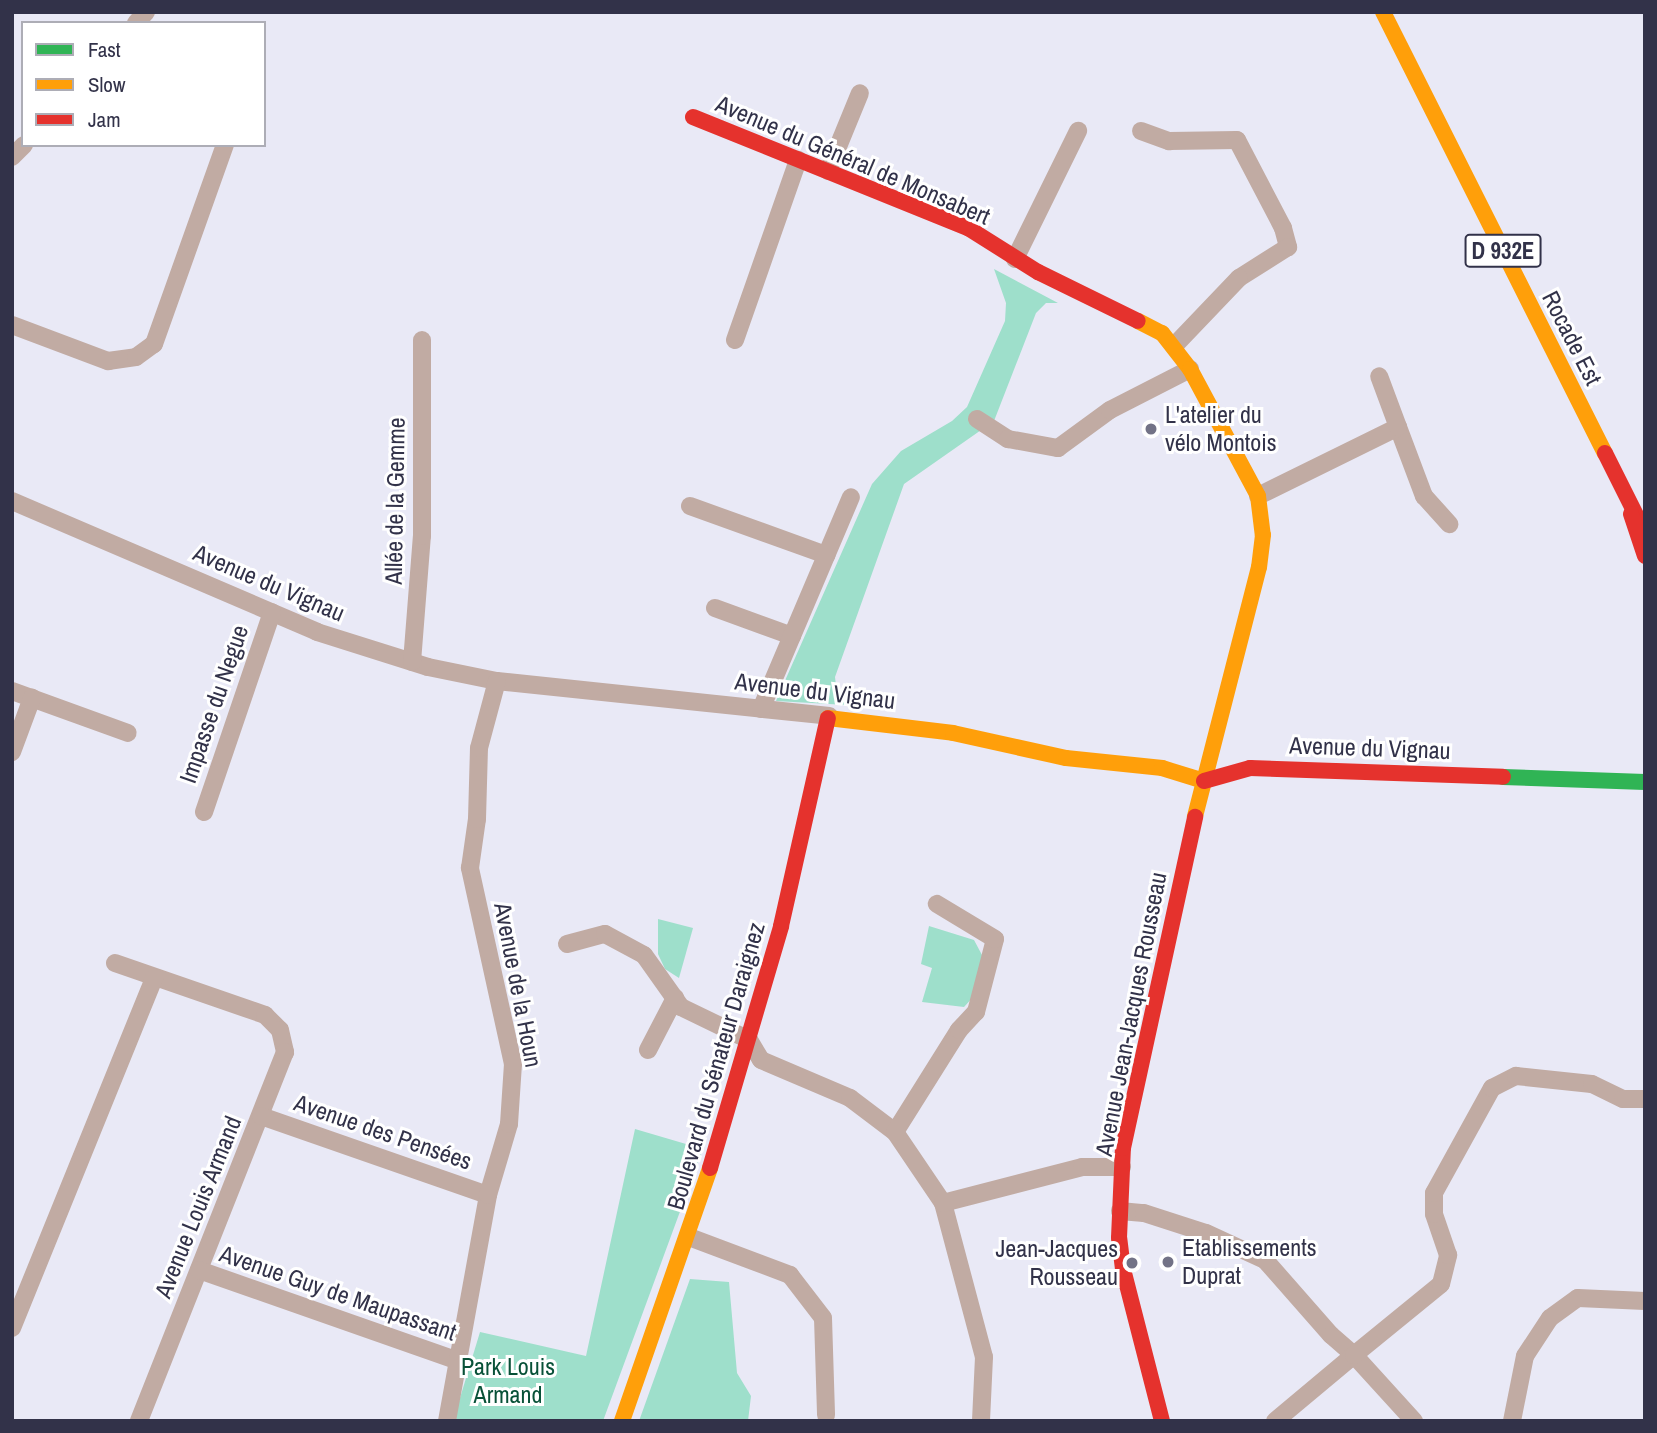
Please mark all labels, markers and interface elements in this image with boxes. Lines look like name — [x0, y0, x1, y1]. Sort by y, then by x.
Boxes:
legend — [21, 21, 266, 147]
text: Fast — [88, 35, 121, 64]
text: Slow — [88, 70, 125, 99]
street label: Avenue du Général de Monsabert — [712, 89, 994, 231]
text: Jam — [88, 105, 121, 134]
road number: D 932E — [1464, 232, 1542, 270]
street label: Rocade Est — [1536, 286, 1608, 390]
place label: L'atelier du vélo Montois — [1165, 401, 1277, 457]
street label: Allée de la Gemme — [379, 417, 411, 585]
marker: L'atelier du vélo Montois — [1143, 421, 1159, 437]
street label: Avenue du Vignau — [189, 538, 349, 628]
street label: Impasse du Negue — [173, 621, 255, 787]
street label: Avenue du Vignau — [733, 667, 897, 715]
street label: Avenue du Vignau — [1289, 731, 1451, 765]
street label: Avenue Jean-Jacques Rousseau — [1089, 870, 1173, 1158]
street label: Avenue de la Houn — [488, 900, 548, 1070]
street label: Boulevard du Sénateur Daraignez — [661, 919, 771, 1213]
street label: Avenue des Pensées — [291, 1088, 475, 1176]
street label: Avenue Louis Armand — [148, 1111, 248, 1303]
place label: Etablissements Duprat — [1182, 1234, 1317, 1290]
place label: Jean-Jacques Rousseau — [995, 1235, 1118, 1291]
street label: Avenue Guy de Maupassant — [216, 1239, 460, 1347]
marker: Etablissements Duprat — [1160, 1254, 1176, 1270]
marker: Jean-Jacques Rousseau — [1124, 1255, 1140, 1271]
park label: Park Louis Armand — [461, 1353, 555, 1409]

